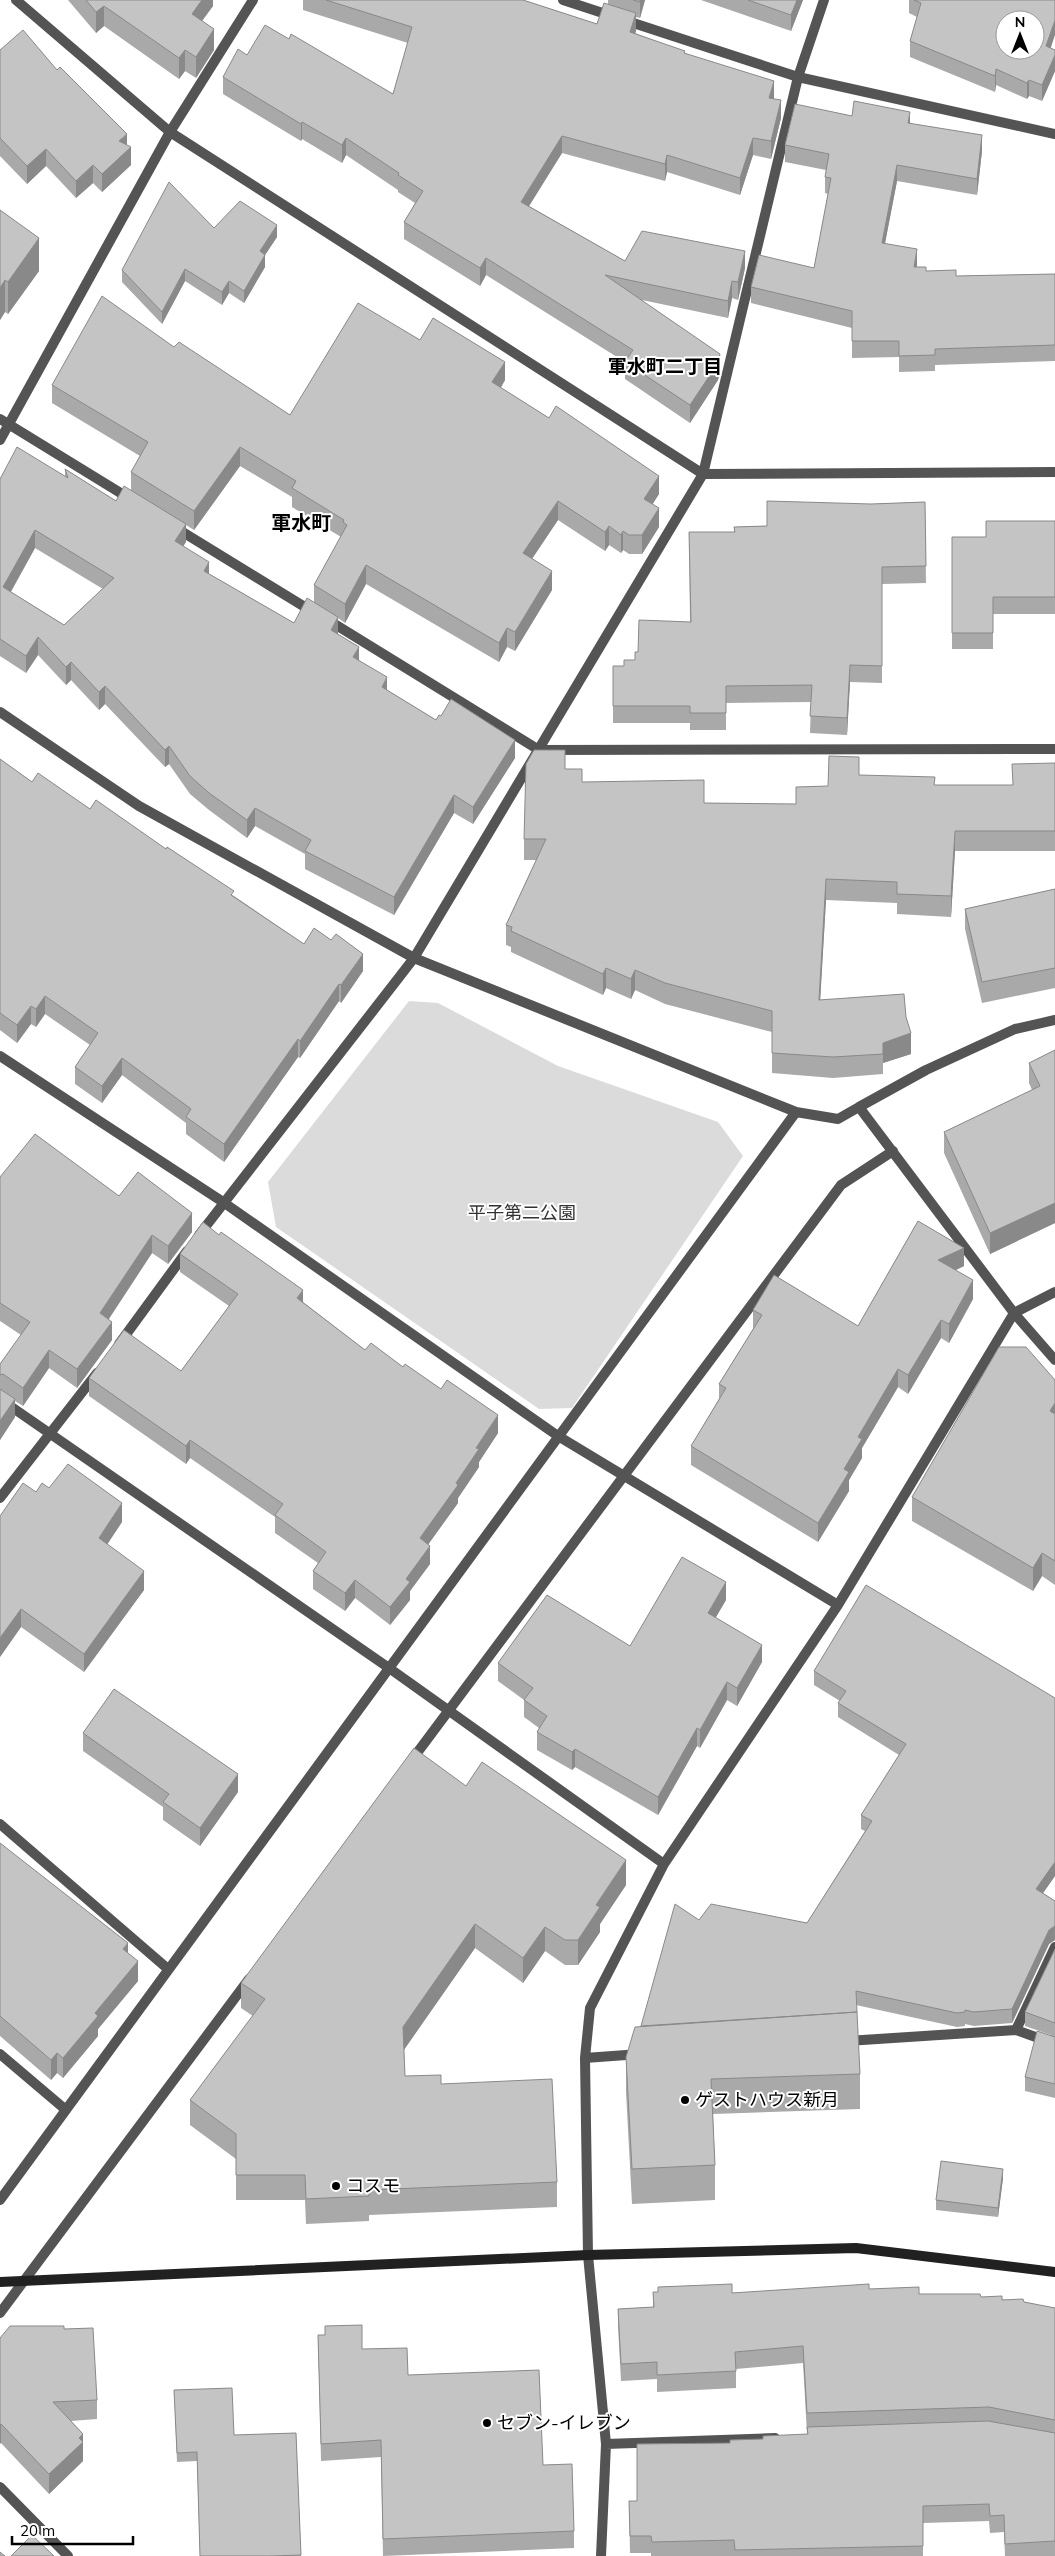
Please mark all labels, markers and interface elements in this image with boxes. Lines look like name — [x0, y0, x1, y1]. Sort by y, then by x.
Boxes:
north arrow — [995, 10, 1045, 60]
text: N — [1015, 13, 1025, 31]
district label: 軍水町二丁目 — [608, 354, 722, 378]
district label: 軍水町 — [271, 510, 331, 535]
park label: 平子第二公園 — [468, 1201, 576, 1224]
place label: ゲストハウス新月 — [695, 2088, 839, 2111]
marker: ゲストハウス新月 — [679, 2094, 691, 2106]
place label: コスモ — [346, 2174, 400, 2197]
marker: コスモ — [330, 2180, 342, 2192]
place label: セブン-イレブン — [497, 2411, 631, 2434]
marker: セブン-イレブン — [481, 2417, 493, 2429]
scale bar — [12, 2514, 134, 2546]
text: 20 m — [20, 2521, 55, 2540]

